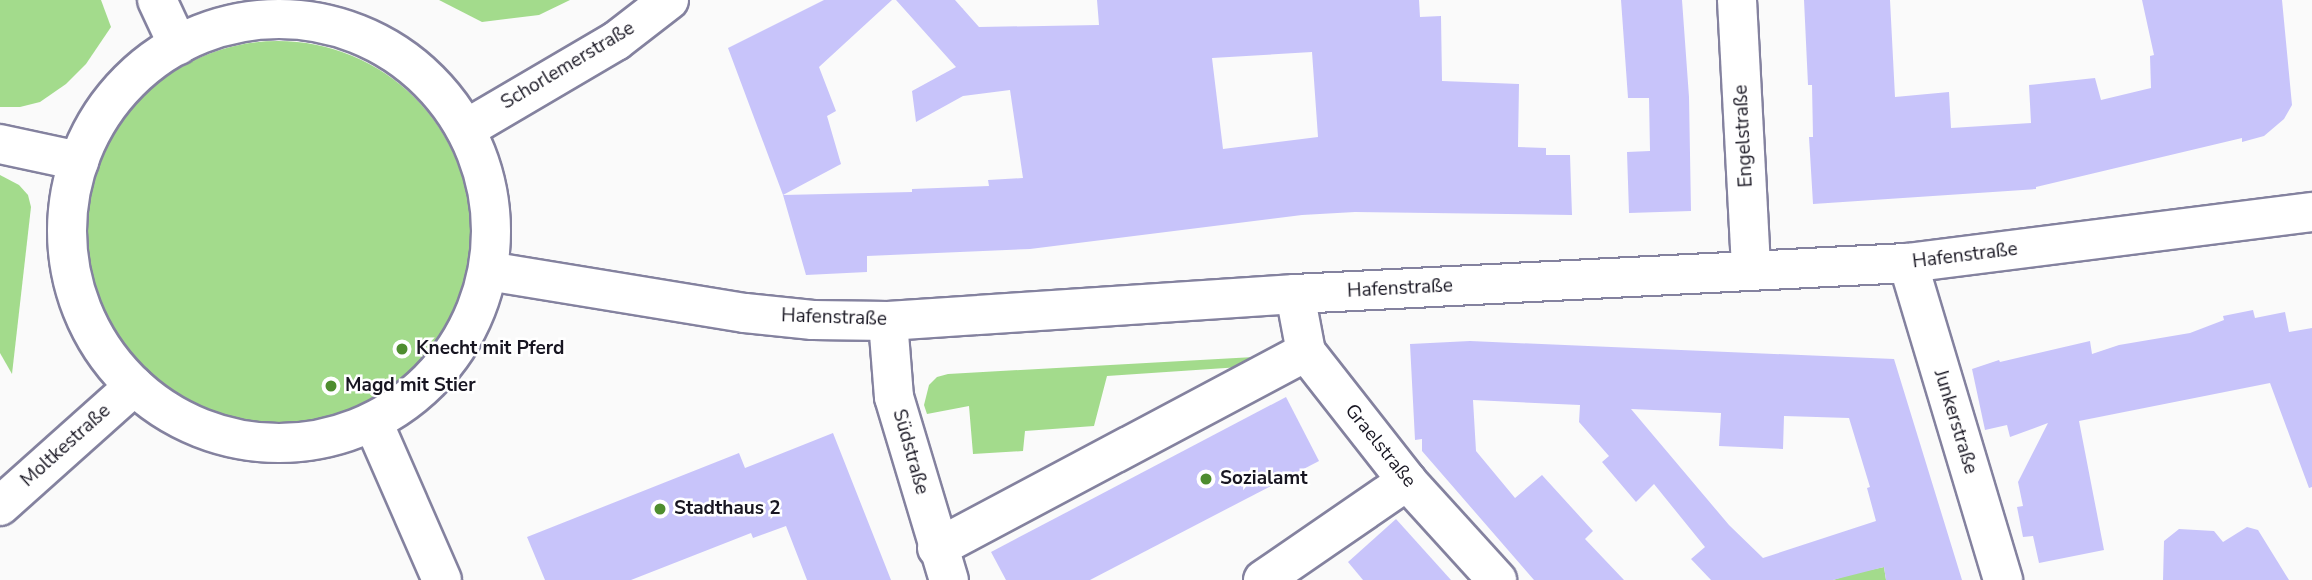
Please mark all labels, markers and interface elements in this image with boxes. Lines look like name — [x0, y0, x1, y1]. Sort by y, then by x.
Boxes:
street label: Schorlemerstraße — [497, 17, 639, 115]
street label: Engelstraße — [1730, 84, 1758, 188]
street label: Hafenstraße — [1911, 238, 2019, 274]
street label: Hafenstraße — [1347, 275, 1453, 303]
street label: Hafenstraße — [781, 305, 887, 331]
place label: Knecht mit Pferd — [416, 338, 565, 360]
marker: Knecht mit Pferd — [394, 341, 410, 357]
street label: Junkerstraße — [1928, 367, 1982, 477]
place label: Magd mit Stier — [345, 375, 476, 397]
marker: Magd mit Stier — [323, 378, 339, 394]
street label: Moltkestraße — [17, 400, 115, 492]
street label: Graelstraße — [1340, 400, 1420, 492]
street label: Südstraße — [887, 407, 933, 497]
place label: Sozialamt — [1220, 468, 1307, 490]
marker: Sozialamt — [1198, 471, 1214, 487]
place label: Stadthaus 2 — [674, 498, 781, 520]
marker: Stadthaus 2 — [652, 501, 668, 517]

